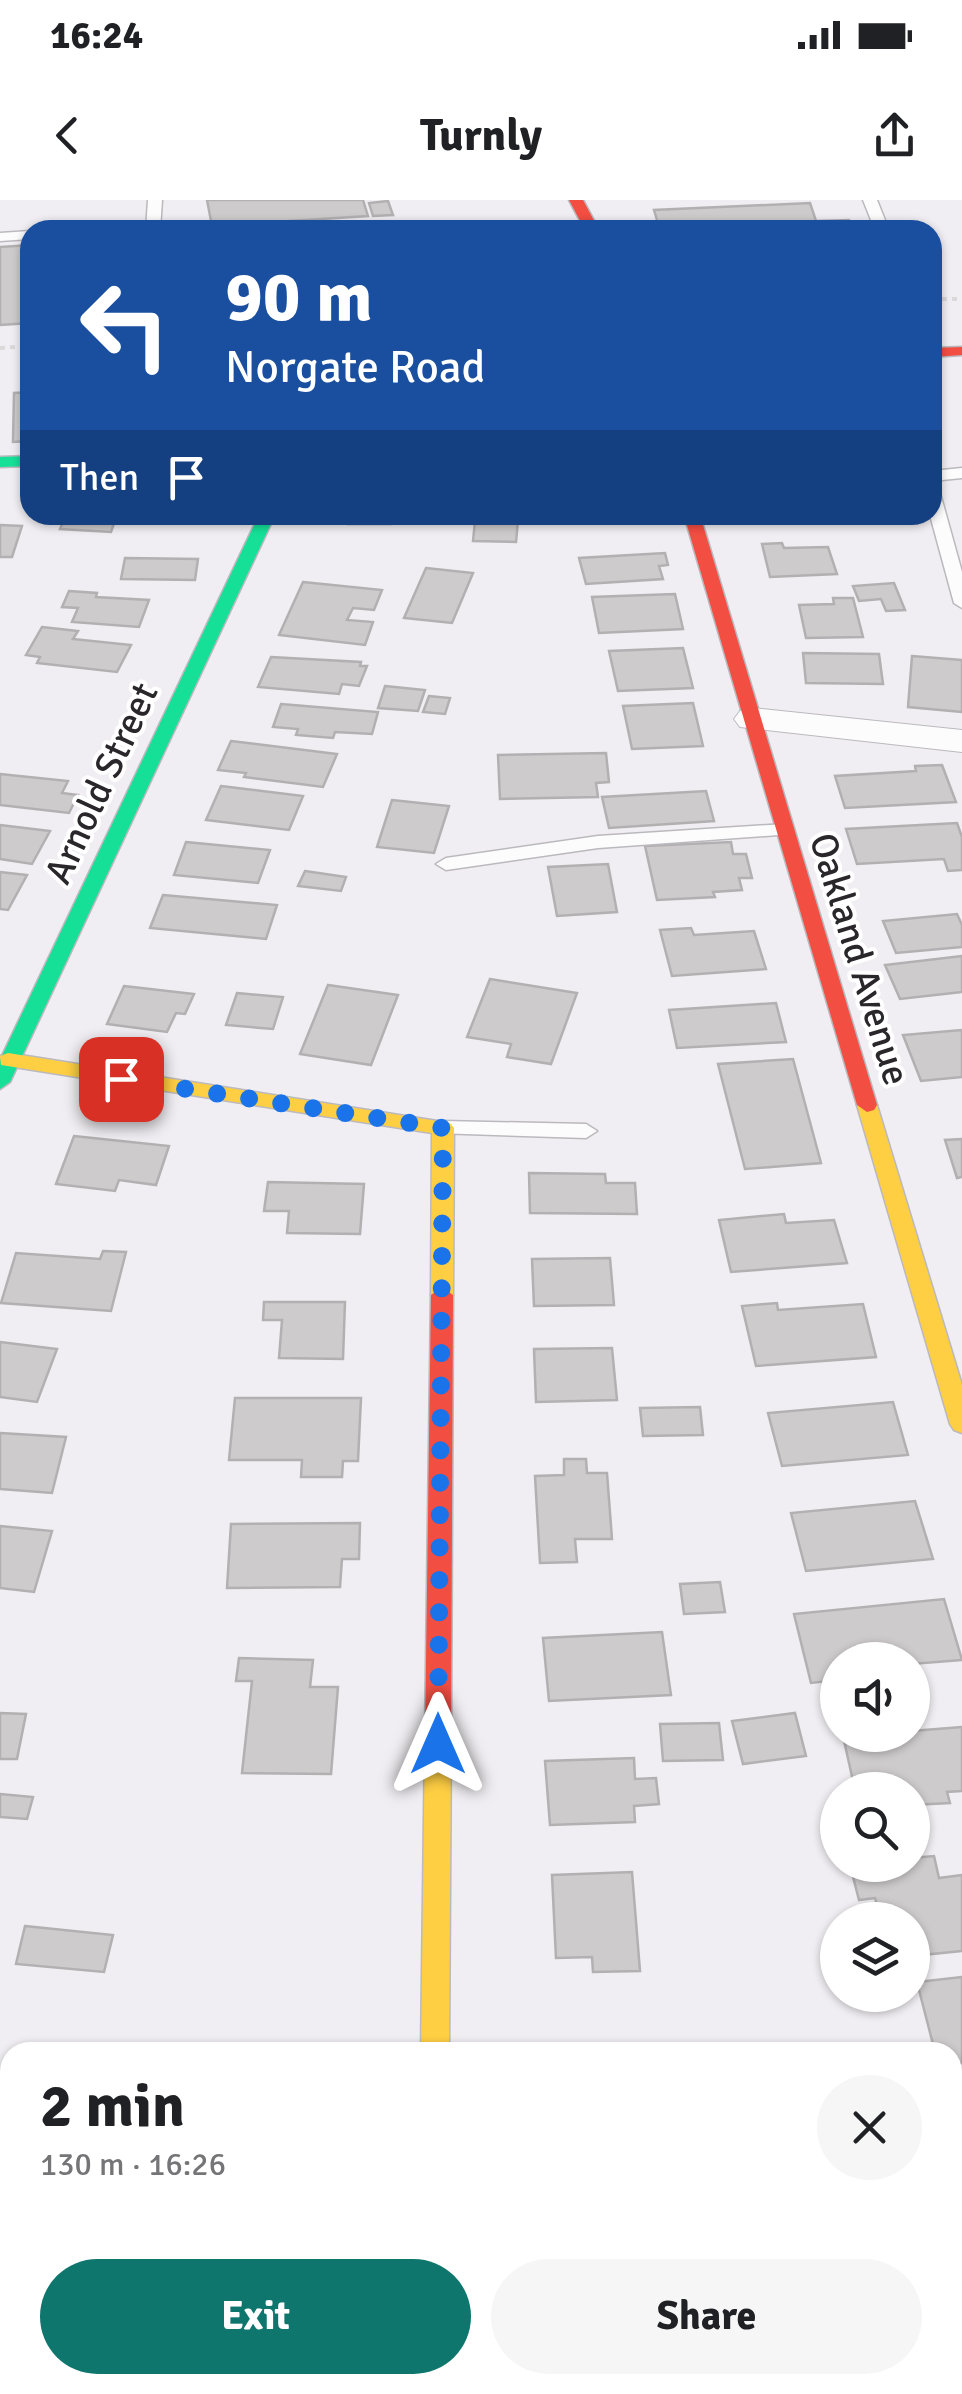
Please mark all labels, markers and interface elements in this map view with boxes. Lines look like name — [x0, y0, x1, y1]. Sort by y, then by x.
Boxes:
text: 16:24 — [50, 12, 143, 59]
icon: back — [40, 108, 95, 163]
text: Turnly — [420, 108, 542, 163]
icon: share — [867, 108, 922, 163]
text: 90 m — [225, 254, 373, 340]
icon: left — [60, 260, 190, 390]
text: Norgate Road — [225, 340, 485, 395]
icon: arrive — [159, 450, 214, 505]
text: Then — [60, 454, 139, 501]
street label: Arnold Street — [34, 675, 168, 891]
street label: Oakland Avenue — [799, 828, 920, 1091]
pin — [79, 1037, 164, 1122]
icon: arrive — [94, 1052, 149, 1107]
map controls — [820, 1642, 930, 2012]
button: sound — [820, 1642, 930, 1752]
position arrow — [386, 1692, 490, 1796]
button: search — [820, 1772, 930, 1882]
button: layers — [820, 1902, 930, 2012]
text: 2 min — [40, 2070, 185, 2144]
button: close — [817, 2075, 922, 2180]
text: 130 m · 16:26 — [40, 2145, 226, 2184]
button: Exit — [40, 2259, 471, 2374]
button: Share — [491, 2259, 922, 2374]

